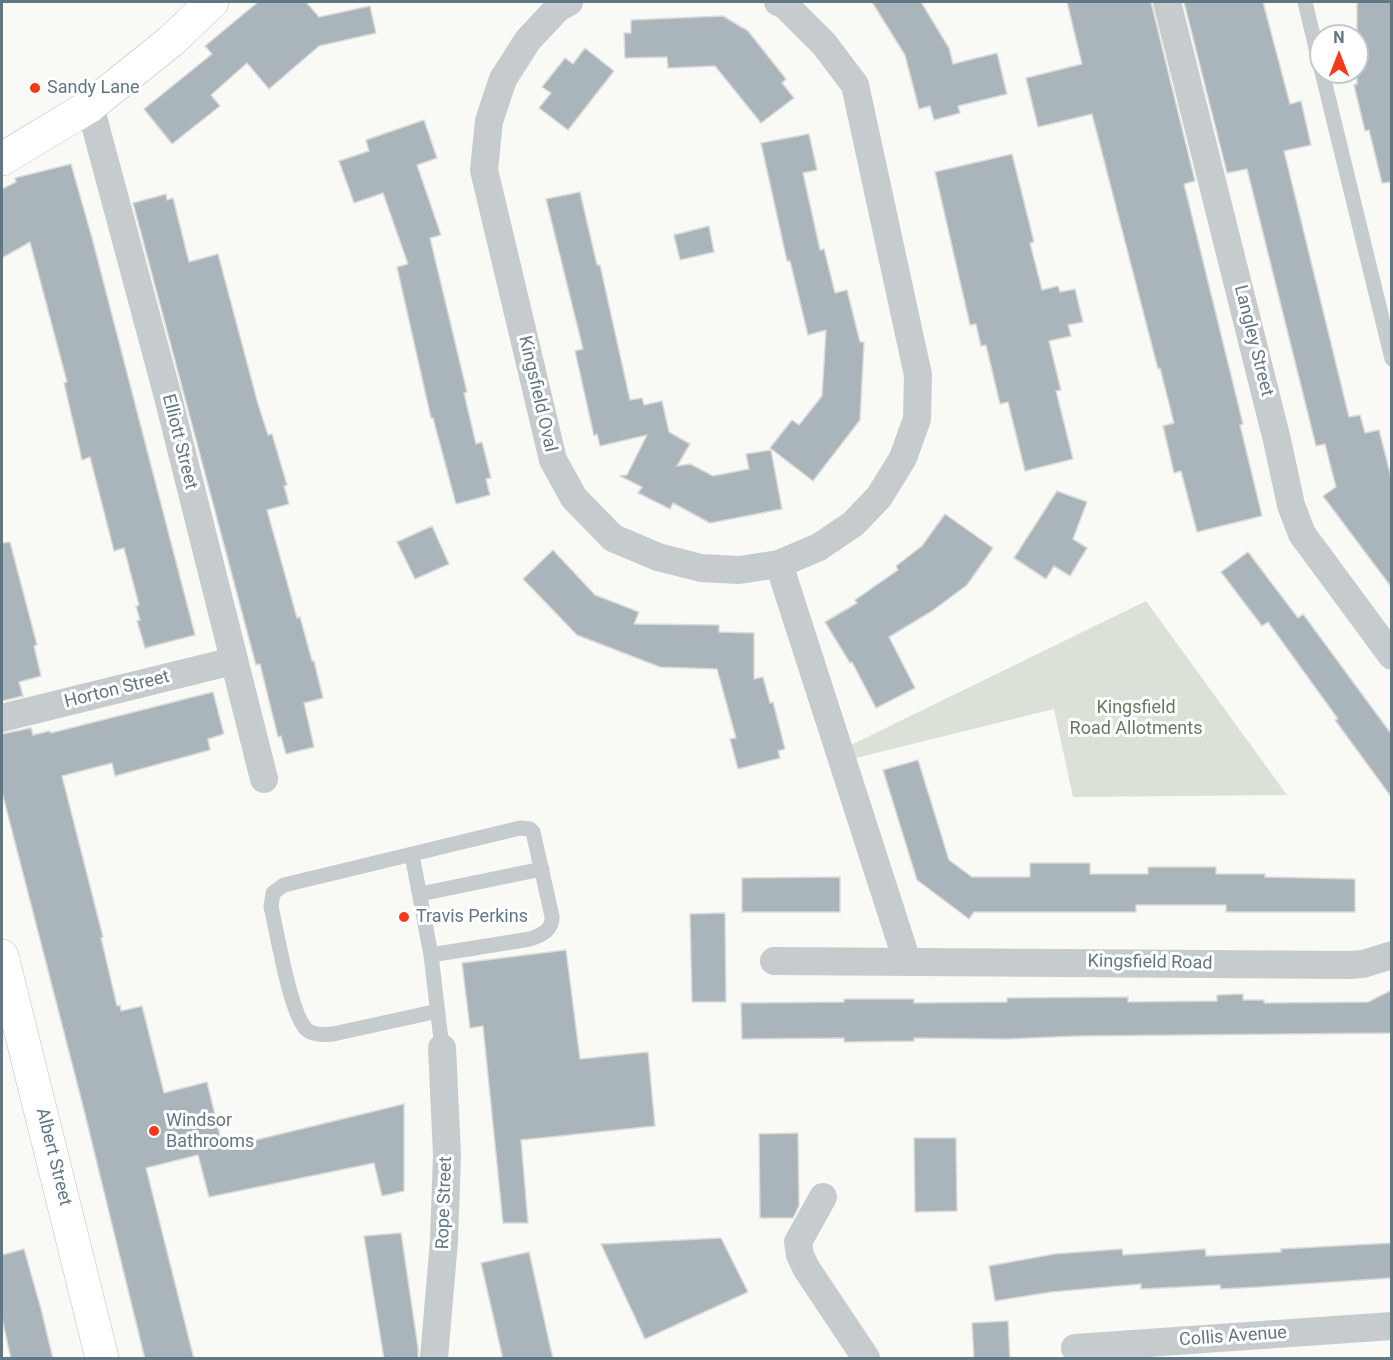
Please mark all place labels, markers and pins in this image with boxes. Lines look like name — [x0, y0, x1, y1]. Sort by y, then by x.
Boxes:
place label: Sandy Lane — [47, 77, 140, 99]
marker: Sandy Lane — [28, 81, 42, 95]
place label: Travis Perkins — [416, 906, 528, 928]
marker: Travis Perkins — [397, 910, 411, 924]
place label: Windsor Bathrooms — [166, 1110, 254, 1152]
marker: Windsor Bathrooms — [147, 1124, 161, 1138]

